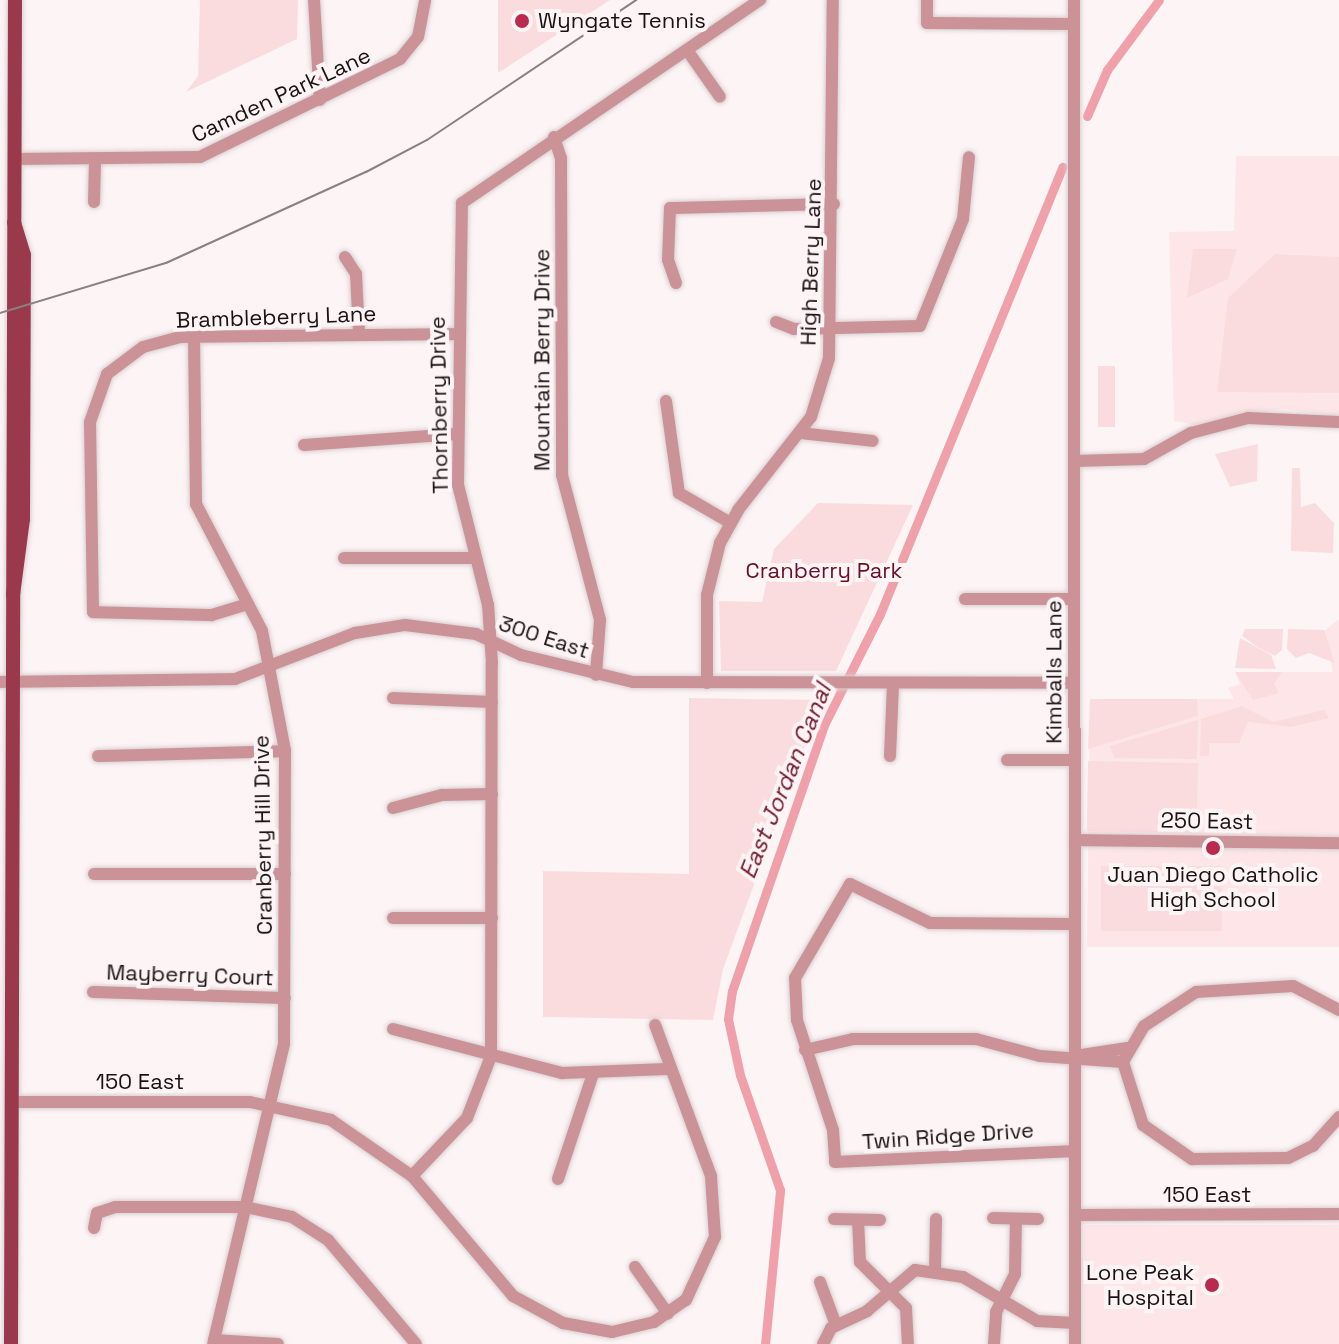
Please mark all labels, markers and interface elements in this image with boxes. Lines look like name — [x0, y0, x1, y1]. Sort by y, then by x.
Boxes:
place label: Wyngate Tennis — [538, 8, 706, 34]
marker: Wyngate Tennis — [513, 12, 531, 30]
street label: Camden Park Lane — [187, 42, 375, 148]
street label: High Berry Lane — [795, 178, 827, 346]
street label: Mountain Berry Drive — [529, 249, 555, 471]
street label: Brambleberry Lane — [175, 300, 377, 334]
street label: Thornberry Drive — [424, 316, 454, 494]
park label: Cranberry Park — [746, 558, 902, 584]
street label: Kimballs Lane — [1041, 600, 1067, 744]
street label: 300 East — [495, 610, 593, 664]
water label: East Jordan Canal — [733, 679, 837, 883]
street label: Cranberry Hill Drive — [248, 735, 278, 935]
street label: 250 East — [1160, 807, 1254, 835]
marker: Juan Diego Catholic High School — [1204, 839, 1222, 857]
place label: Juan Diego Catholic High School — [1107, 861, 1319, 912]
street label: Mayberry Court — [106, 959, 274, 991]
street label: 150 East — [96, 1069, 184, 1095]
street label: Twin Ridge Drive — [861, 1117, 1035, 1155]
street label: 150 East — [1163, 1182, 1251, 1208]
place label: Lone Peak Hospital — [1086, 1259, 1194, 1310]
marker: Lone Peak Hospital — [1201, 1274, 1223, 1296]

